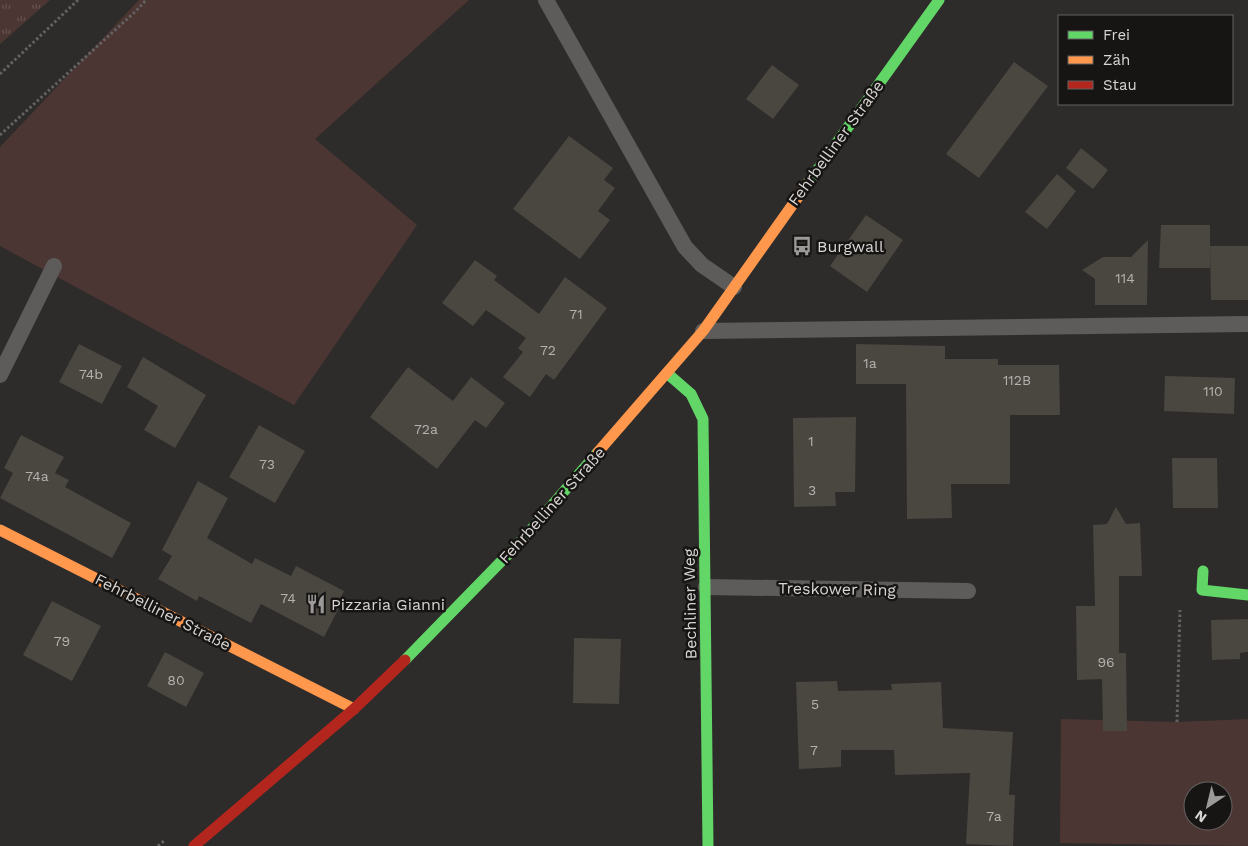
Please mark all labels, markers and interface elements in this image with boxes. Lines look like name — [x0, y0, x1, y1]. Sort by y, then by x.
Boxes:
legend — [1058, 15, 1233, 105]
text: Frei — [1103, 26, 1130, 44]
text: Zäh — [1103, 51, 1130, 69]
text: Stau — [1103, 76, 1137, 94]
street label: Fehrbelliner Straße — [784, 77, 888, 209]
bus stop icon: Burgwall — [791, 235, 813, 257]
place label: Burgwall — [817, 237, 884, 256]
house number: 114 — [1115, 270, 1135, 286]
house number: 71 — [569, 306, 583, 322]
house number: 72 — [540, 342, 556, 358]
house number: 1a — [863, 355, 877, 371]
house number: 74b — [79, 366, 103, 382]
house number: 112B — [1003, 372, 1031, 388]
house number: 110 — [1203, 383, 1223, 399]
house number: 72a — [414, 421, 438, 437]
house number: 1 — [808, 433, 814, 449]
street label: Fehrbelliner Straße — [495, 443, 609, 567]
house number: 73 — [259, 456, 275, 472]
house number: 74a — [25, 468, 49, 484]
house number: 3 — [808, 482, 816, 498]
street label: Bechliner Weg — [680, 548, 700, 659]
street label: Fehrbelliner Straße — [92, 569, 234, 655]
street label: Treskower Ring — [778, 578, 897, 600]
house number: 74 — [280, 590, 296, 606]
restaurant icon: Pizzaria Gianni — [305, 593, 327, 615]
place label: Pizzaria Gianni — [331, 595, 445, 614]
house number: 79 — [54, 633, 70, 649]
house number: 96 — [1097, 654, 1115, 670]
house number: 80 — [167, 672, 185, 688]
house number: 5 — [811, 696, 819, 712]
house number: 7 — [810, 742, 818, 758]
north arrow — [1183, 781, 1233, 831]
text: N — [1192, 807, 1209, 826]
house number: 7a — [986, 808, 1002, 824]

